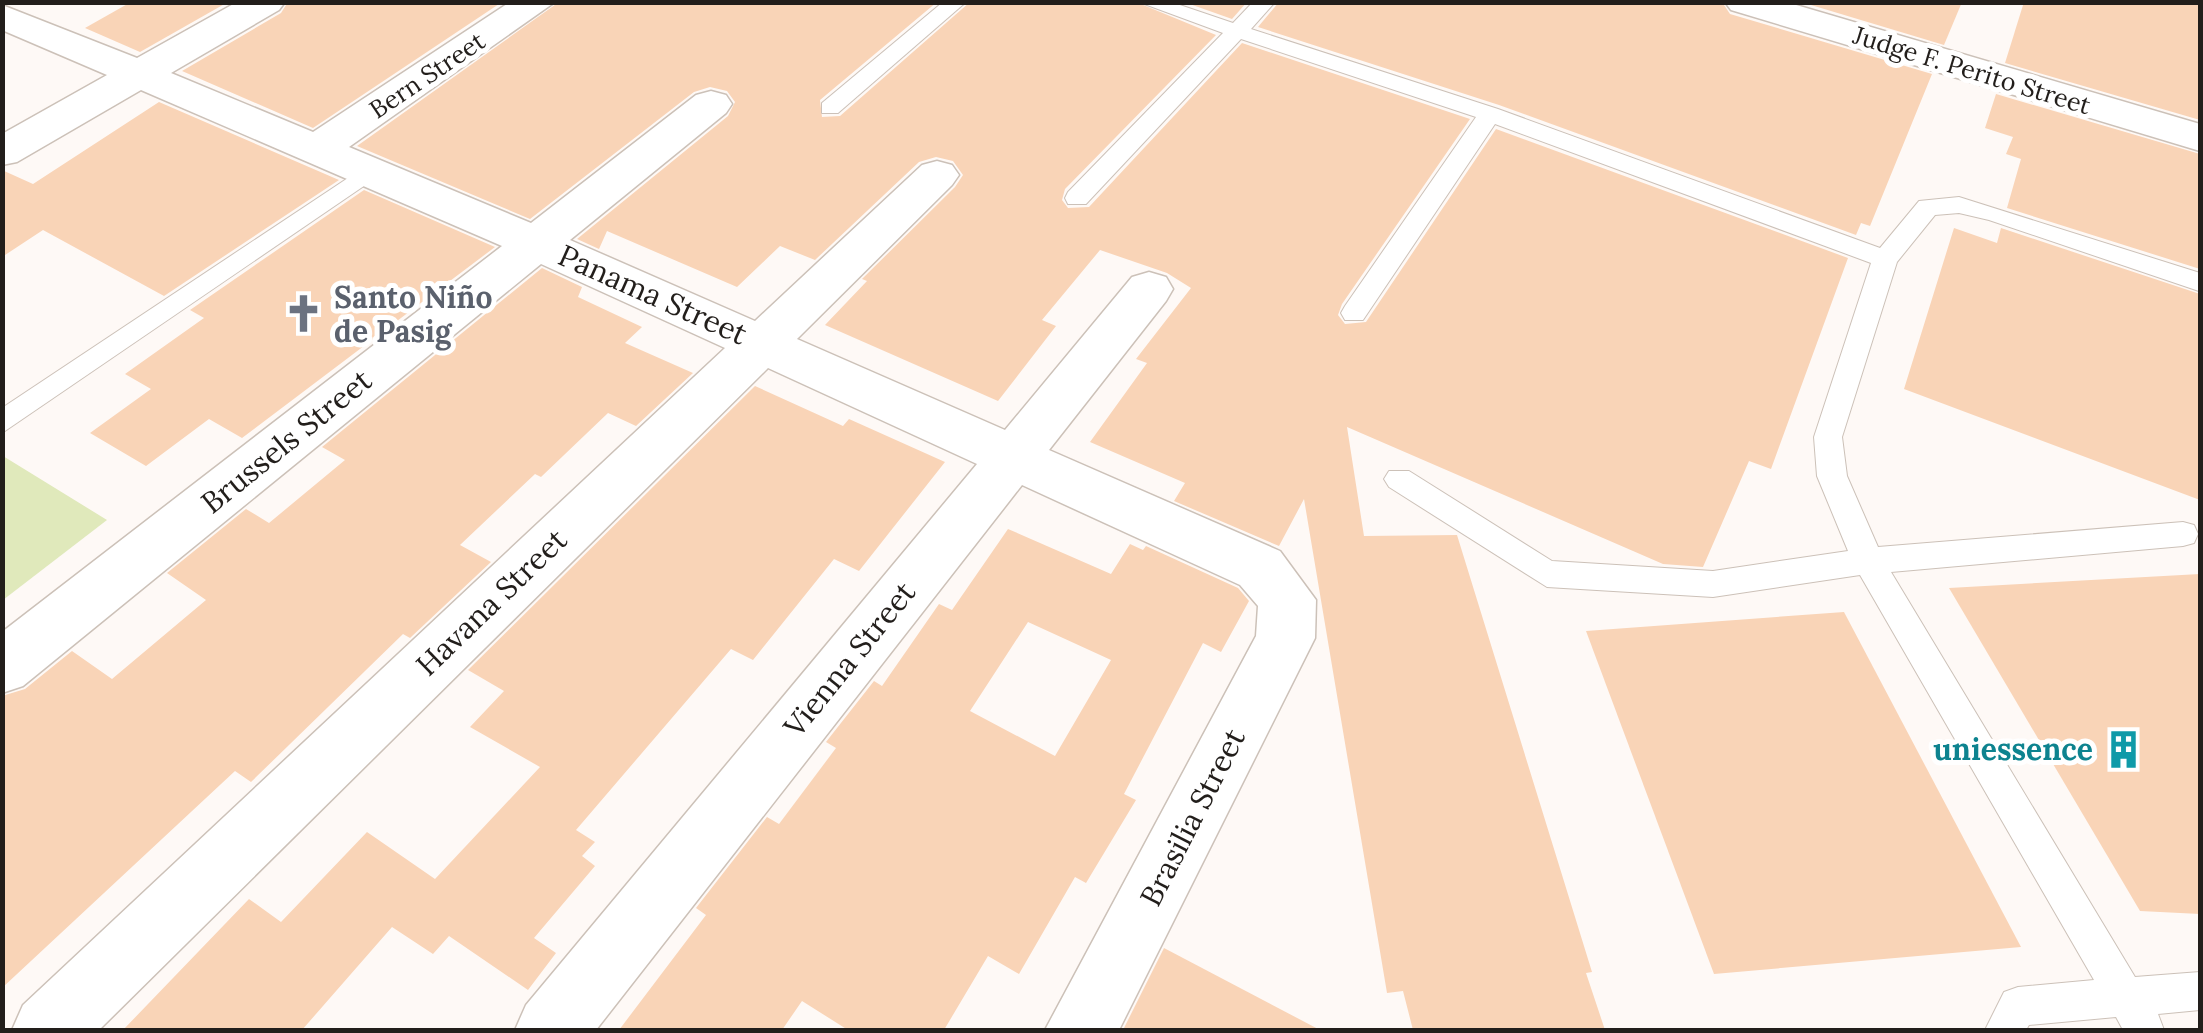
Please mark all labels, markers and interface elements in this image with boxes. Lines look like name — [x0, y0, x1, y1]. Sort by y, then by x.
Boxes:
street label: Judge F. Perito Street — [1849, 18, 2095, 121]
street label: Bern Street — [363, 24, 491, 125]
street label: Panama Street — [553, 235, 754, 353]
place label: Santo Niño de Pasig — [334, 278, 492, 351]
church icon: Santo Niño de Pasig — [283, 293, 325, 335]
street label: Brussels Street — [193, 360, 379, 521]
street label: Havana Street — [408, 520, 575, 683]
street label: Vienna Street — [774, 573, 923, 745]
street label: Brasilia Street — [1131, 722, 1253, 912]
building icon: uniessence — [2102, 728, 2144, 770]
place label: uniessence — [1933, 730, 2093, 768]

